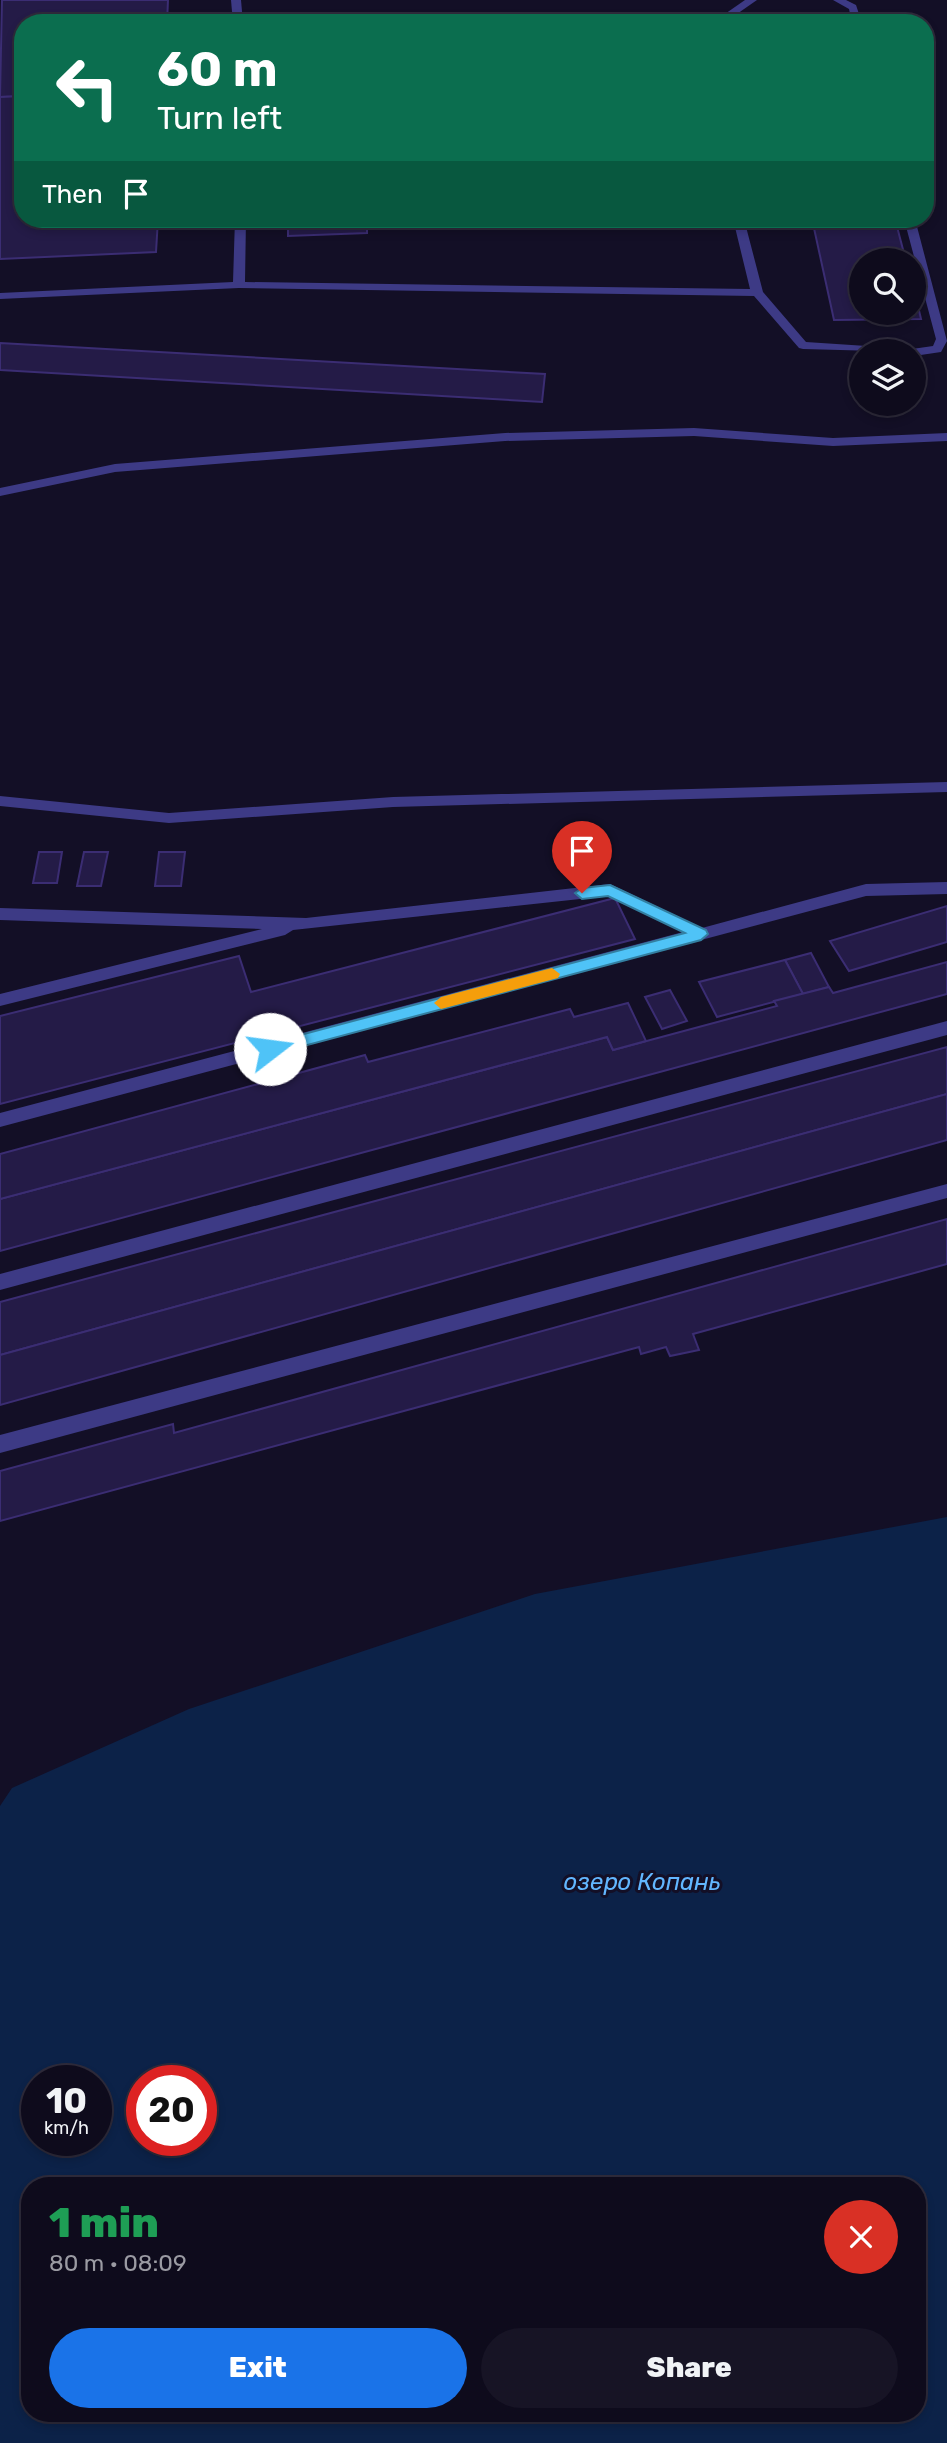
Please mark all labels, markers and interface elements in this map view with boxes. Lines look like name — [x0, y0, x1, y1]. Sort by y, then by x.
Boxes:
text: 60 m — [157, 40, 278, 98]
icon: left — [42, 42, 133, 133]
text: Turn left — [157, 99, 282, 137]
icon: arrive — [117, 175, 155, 213]
text: Then — [42, 179, 103, 210]
map controls — [849, 248, 926, 416]
button: search — [849, 248, 926, 325]
button: layers — [849, 339, 926, 416]
pin — [552, 821, 612, 893]
icon: arrive — [563, 832, 601, 870]
position arrow — [233, 1012, 307, 1086]
water label: озеро Копань — [563, 1868, 721, 1896]
speed limit sign: 20 — [126, 2065, 217, 2156]
text: 10 — [46, 2080, 87, 2122]
text: km/h — [44, 2117, 89, 2139]
text: 1 min — [49, 2198, 159, 2248]
button: close — [824, 2200, 898, 2274]
text: 80 m · 08:09 — [49, 2249, 187, 2277]
button: Exit — [49, 2328, 467, 2408]
button: Share — [481, 2328, 898, 2408]

